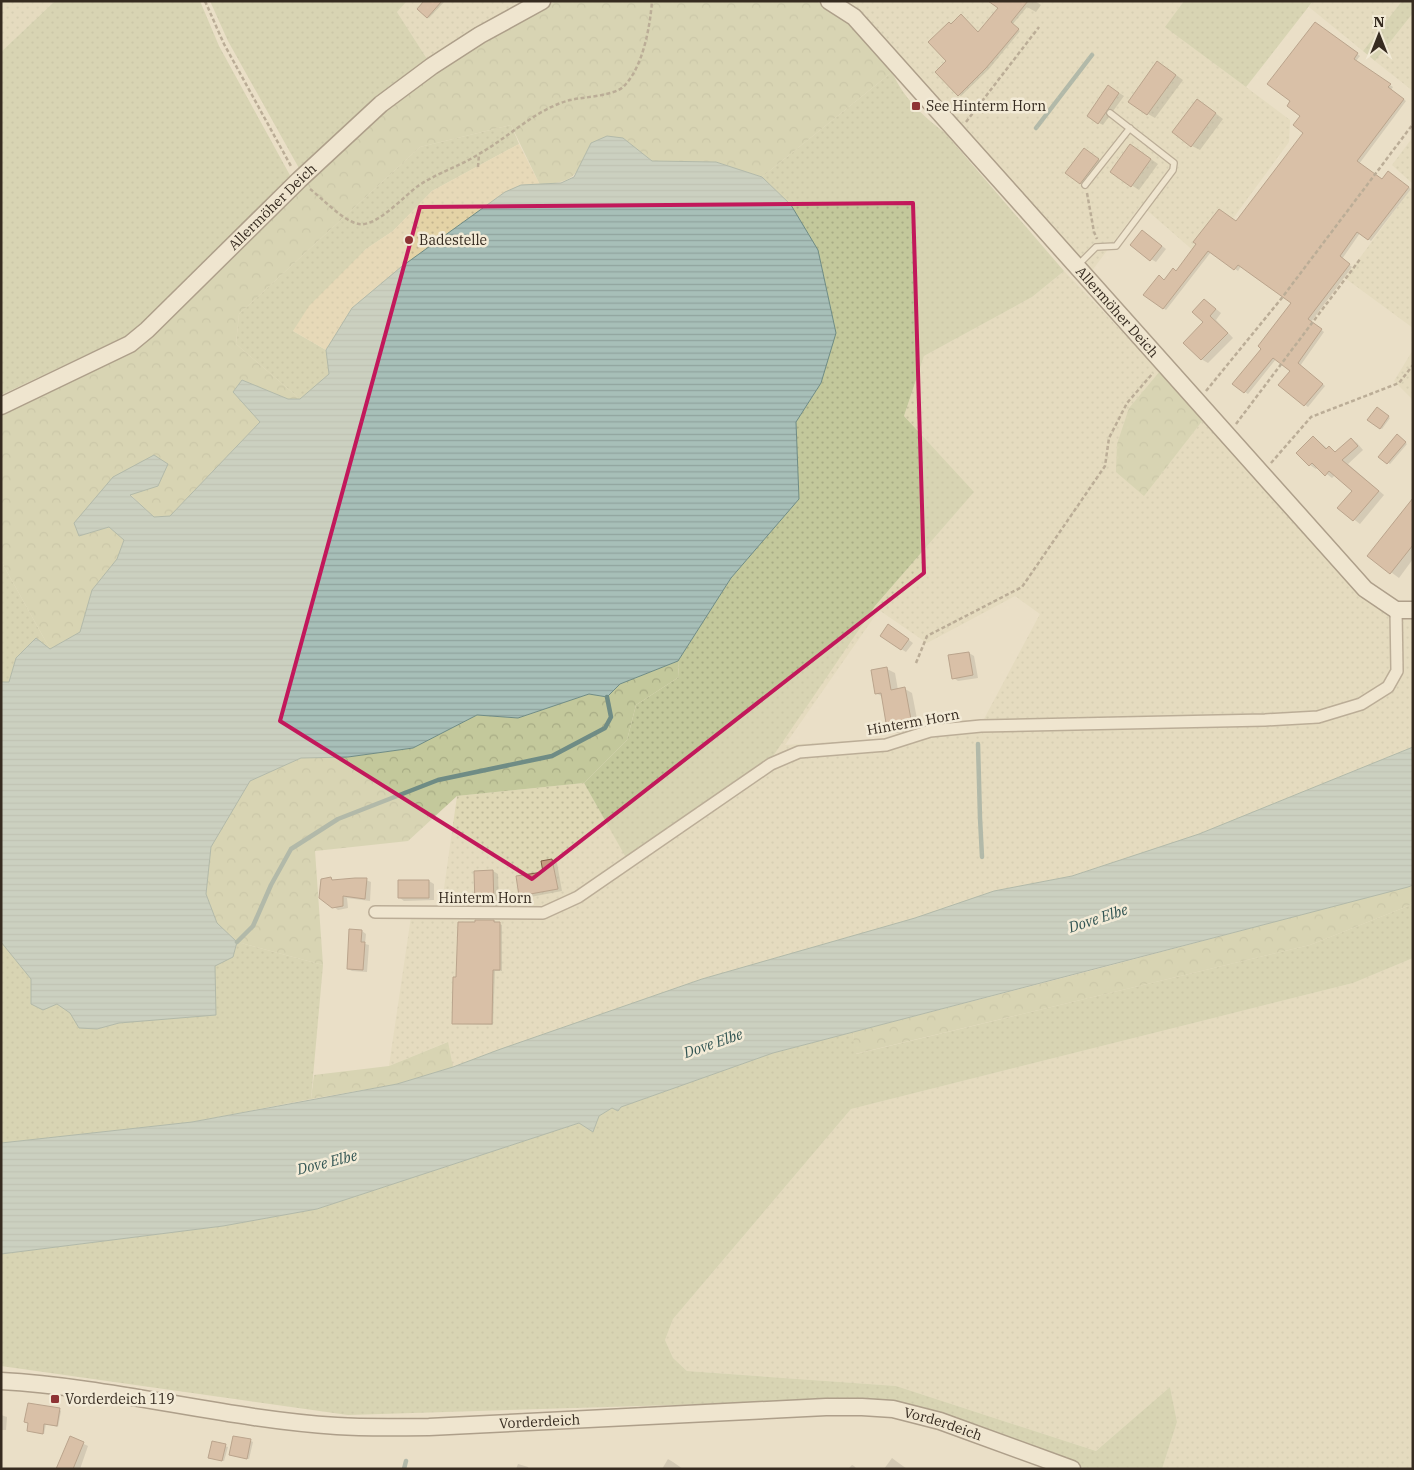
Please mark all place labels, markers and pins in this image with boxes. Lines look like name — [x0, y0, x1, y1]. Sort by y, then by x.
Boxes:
place label: See Hinterm Horn — [926, 97, 1046, 115]
marker: See Hinterm Horn — [910, 100, 922, 112]
place label: Badestelle — [419, 231, 487, 249]
marker: Badestelle — [403, 234, 415, 246]
place label: Vorderdeich 119 — [65, 1390, 175, 1408]
marker: Vorderdeich 119 — [49, 1393, 61, 1405]

